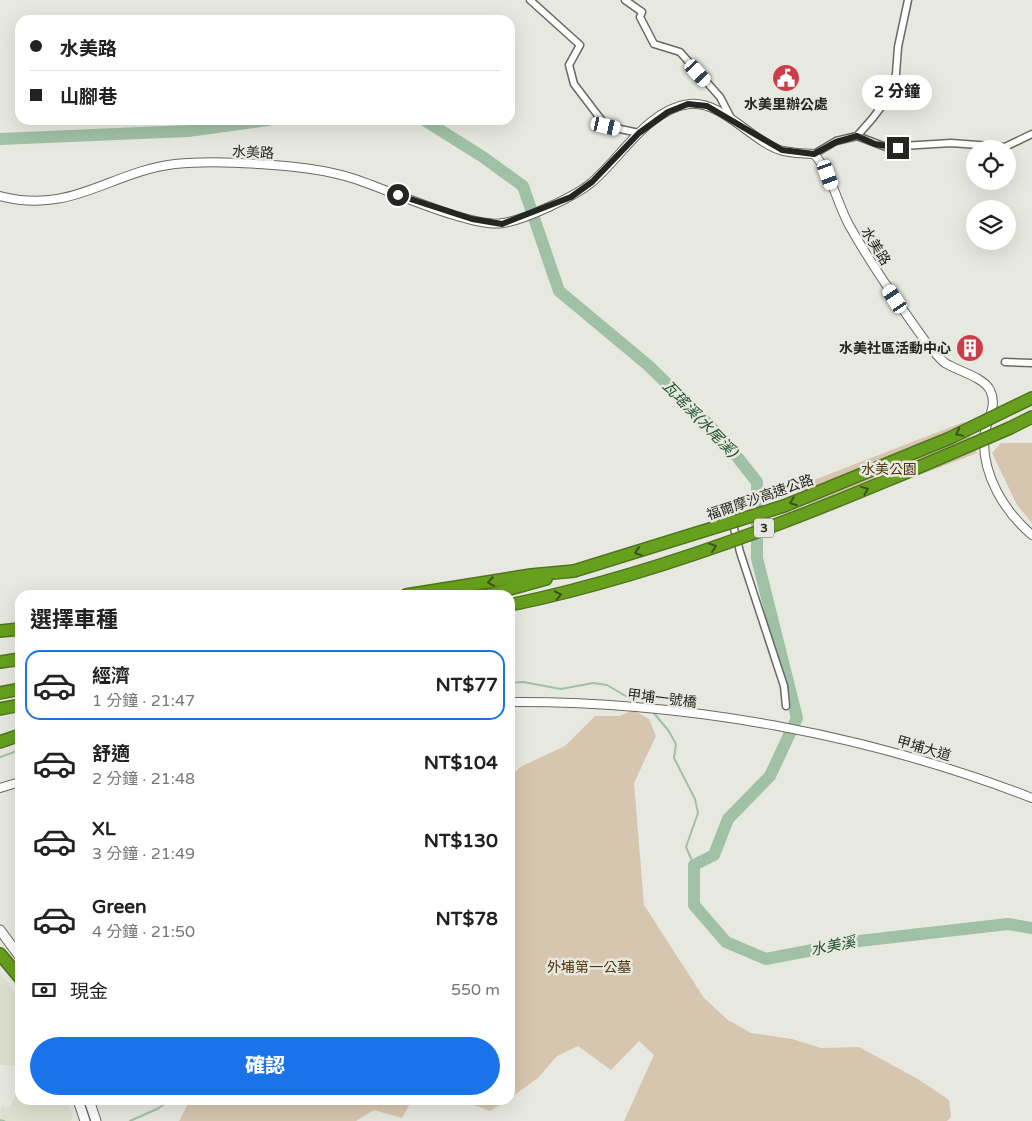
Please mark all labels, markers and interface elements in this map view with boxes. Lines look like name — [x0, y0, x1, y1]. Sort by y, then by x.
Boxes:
text: 水美路 — [60, 38, 117, 60]
car — [682, 57, 713, 89]
public building icon: 水美里辦公處 — [771, 63, 801, 93]
callout: 2 分鐘 — [863, 76, 933, 110]
text: 2 分鐘 — [874, 82, 920, 102]
text: 山腳巷 — [60, 86, 117, 108]
place label: 水美里辦公處 — [744, 96, 828, 113]
car — [589, 115, 622, 137]
route end — [887, 137, 909, 159]
map controls — [966, 140, 1016, 250]
button: locate — [966, 140, 1016, 190]
street label: 水美路 — [232, 143, 274, 162]
car — [815, 158, 840, 192]
route start — [387, 184, 409, 206]
button: layers — [966, 200, 1016, 250]
street label: 水美路 — [857, 224, 894, 269]
car — [880, 282, 909, 316]
building icon: 水美社區活動中心 — [955, 333, 985, 363]
place label: 水美社區活動中心 — [839, 340, 951, 357]
water label: 瓦瑤溪(水尾溪) — [659, 377, 742, 462]
one-way arrow — [955, 427, 964, 437]
park label: 水美公園 — [861, 461, 917, 478]
street label: 福爾摩沙高速公路 — [704, 471, 816, 524]
one-way arrow — [860, 486, 869, 497]
one-way arrow — [789, 496, 798, 506]
road number: 3 — [754, 518, 774, 538]
one-way arrow — [708, 543, 717, 553]
one-way arrow — [635, 546, 643, 556]
one-way arrow — [487, 577, 496, 587]
one-way arrow — [553, 590, 562, 601]
text: 選擇車種 — [30, 607, 118, 633]
icon: car — [32, 663, 77, 708]
text: 經濟 — [92, 665, 130, 687]
text: NT$77 — [436, 674, 498, 696]
street label: 甲埔一號橋 — [626, 686, 698, 711]
text: 1 分鐘 · 21:47 — [92, 691, 195, 711]
street label: 甲埔大道 — [895, 733, 953, 764]
icon: car — [32, 741, 77, 786]
text: 舒適 — [92, 743, 130, 765]
text: NT$104 — [424, 752, 498, 774]
text: 2 分鐘 · 21:48 — [92, 769, 195, 789]
text: XL — [92, 818, 116, 840]
icon: car — [32, 819, 77, 864]
text: NT$130 — [424, 830, 498, 852]
text: 3 分鐘 · 21:49 — [92, 844, 195, 864]
text: Green — [92, 896, 146, 918]
icon: car — [32, 897, 77, 942]
text: NT$78 — [436, 908, 498, 930]
text: 4 分鐘 · 21:50 — [92, 922, 195, 942]
water label: 水美溪 — [809, 932, 859, 959]
park label: 外埔第一公墓 — [547, 959, 631, 976]
icon: cash — [30, 976, 58, 1004]
text: 550 m — [451, 980, 500, 1000]
text: 現金 — [70, 981, 108, 1003]
button: 確認 — [30, 1037, 500, 1095]

